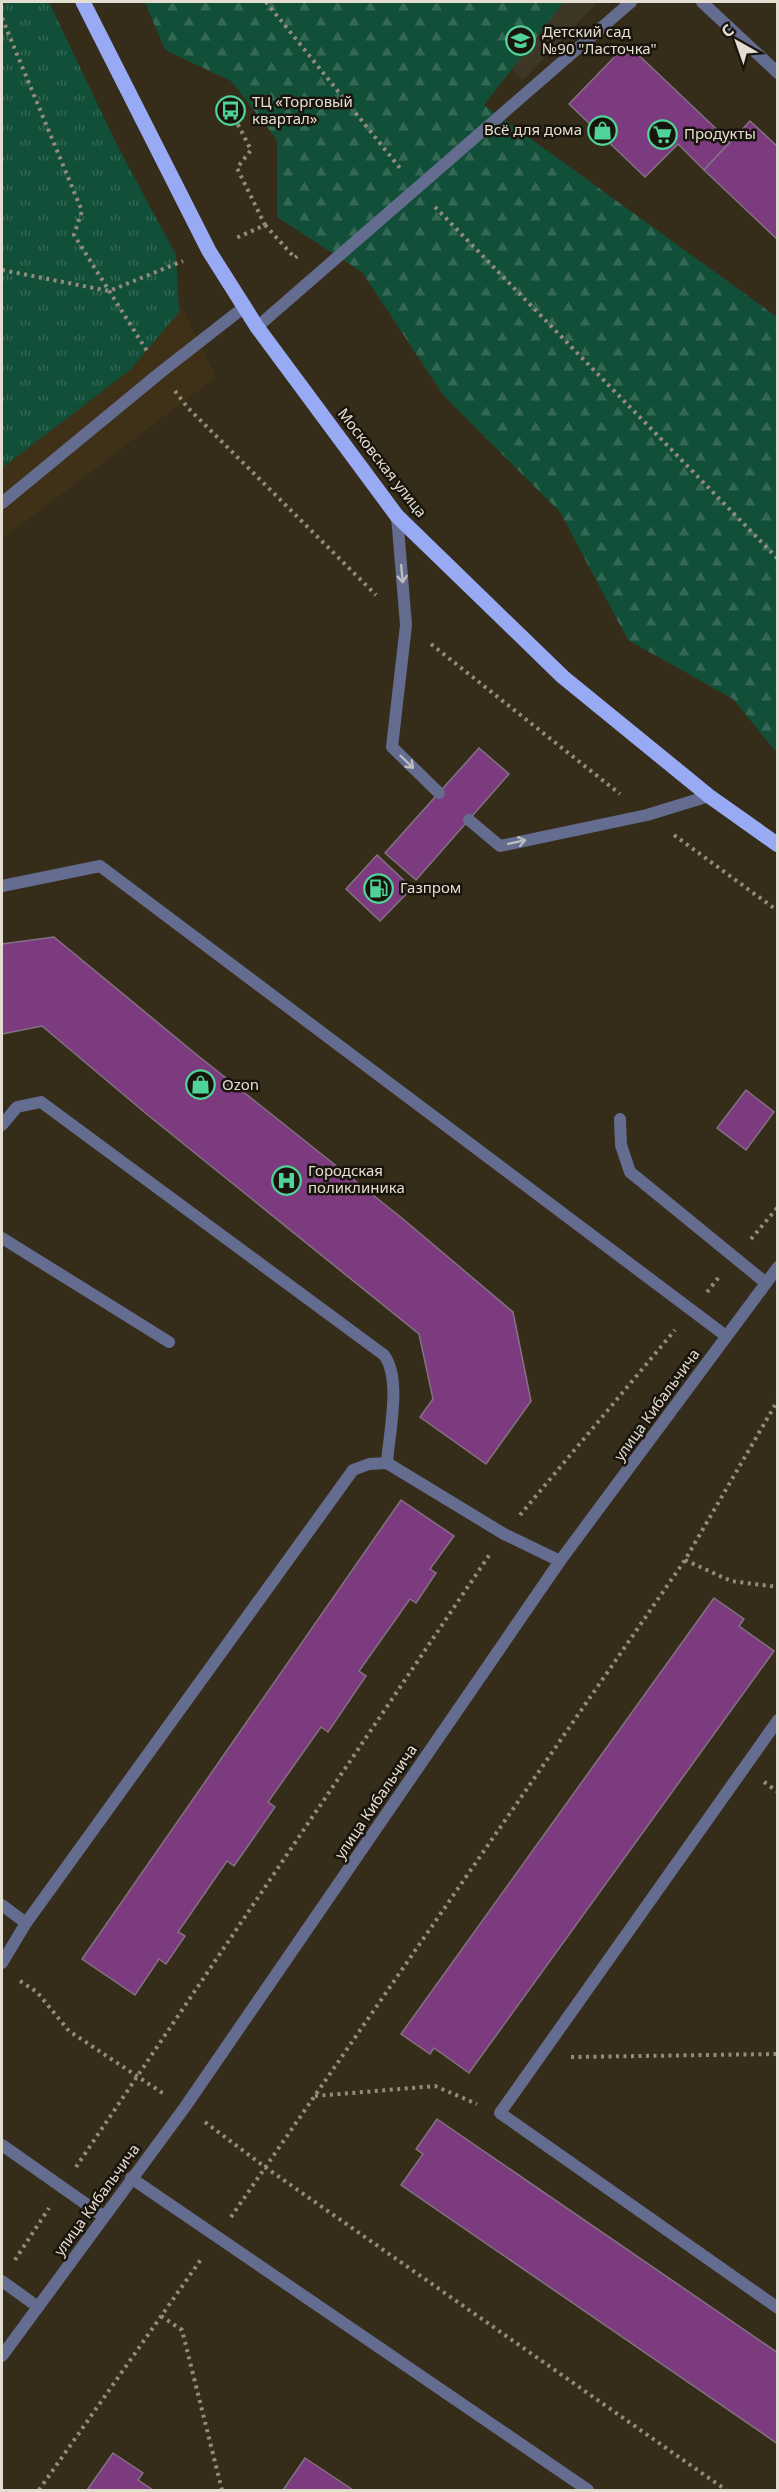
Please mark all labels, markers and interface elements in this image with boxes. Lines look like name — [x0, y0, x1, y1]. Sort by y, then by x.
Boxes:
north arrow — [707, 12, 767, 72]
text: С — [716, 19, 738, 42]
place label: Детский сад №90 "Ласточка" — [542, 21, 657, 58]
school or university icon: Детский сад №90 "Ласточка" — [505, 25, 537, 57]
place label: ТЦ «Торговый квартал» — [252, 91, 353, 128]
bus stop icon: ТЦ «Торговый квартал» — [215, 95, 247, 127]
shop icon: Всё для дома — [587, 114, 619, 146]
supermarket icon: Продукты — [647, 118, 679, 150]
place label: Всё для дома — [484, 119, 582, 139]
place label: Продукты — [684, 123, 756, 143]
street label: Московская улица — [334, 404, 432, 521]
one-way arrow — [397, 564, 408, 584]
one-way arrow — [400, 755, 415, 769]
one-way arrow — [508, 836, 527, 848]
fuel station icon: Газпром — [363, 872, 395, 904]
place label: Газпром — [400, 877, 461, 897]
shop icon: Ozon — [185, 1069, 217, 1101]
place label: Ozon — [222, 1074, 259, 1094]
place label: Городская поликлиника — [308, 1160, 405, 1197]
hospital icon: Городская поликлиника — [271, 1164, 303, 1196]
street label: улица Кибальчича — [609, 1344, 704, 1465]
street label: улица Кибальчича — [329, 1740, 421, 1863]
street label: улица Кибальчича — [49, 2139, 144, 2260]

